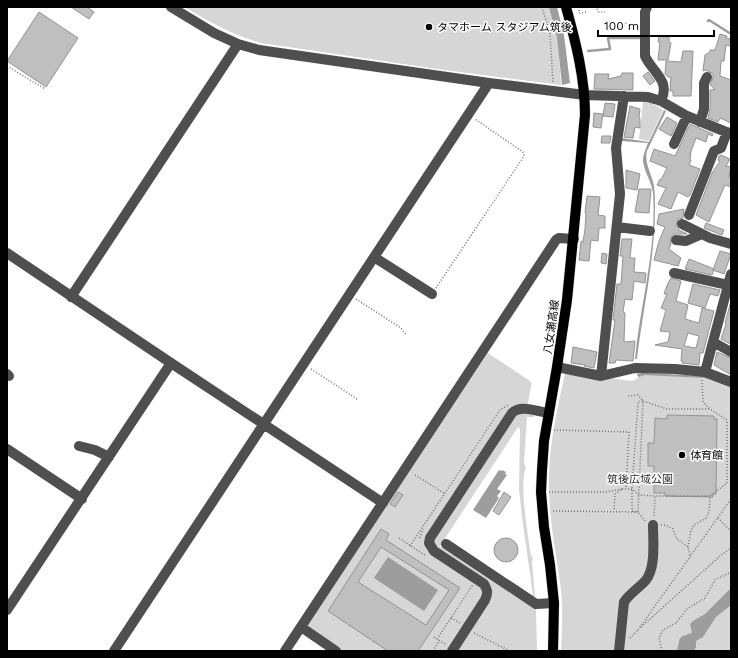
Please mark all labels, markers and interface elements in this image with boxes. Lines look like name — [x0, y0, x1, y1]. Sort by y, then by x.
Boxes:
scale bar — [598, 12, 714, 38]
text: 100 m — [604, 19, 639, 33]
place label: タマホーム スタジアム筑後 — [437, 21, 572, 34]
marker: タマホーム スタジアム筑後 — [424, 22, 434, 32]
street label: 八女瀬高線 — [541, 299, 562, 355]
place label: 体育館 — [690, 449, 723, 462]
marker: 体育館 — [677, 450, 687, 460]
park label: 筑後広域公園 — [607, 473, 673, 486]

